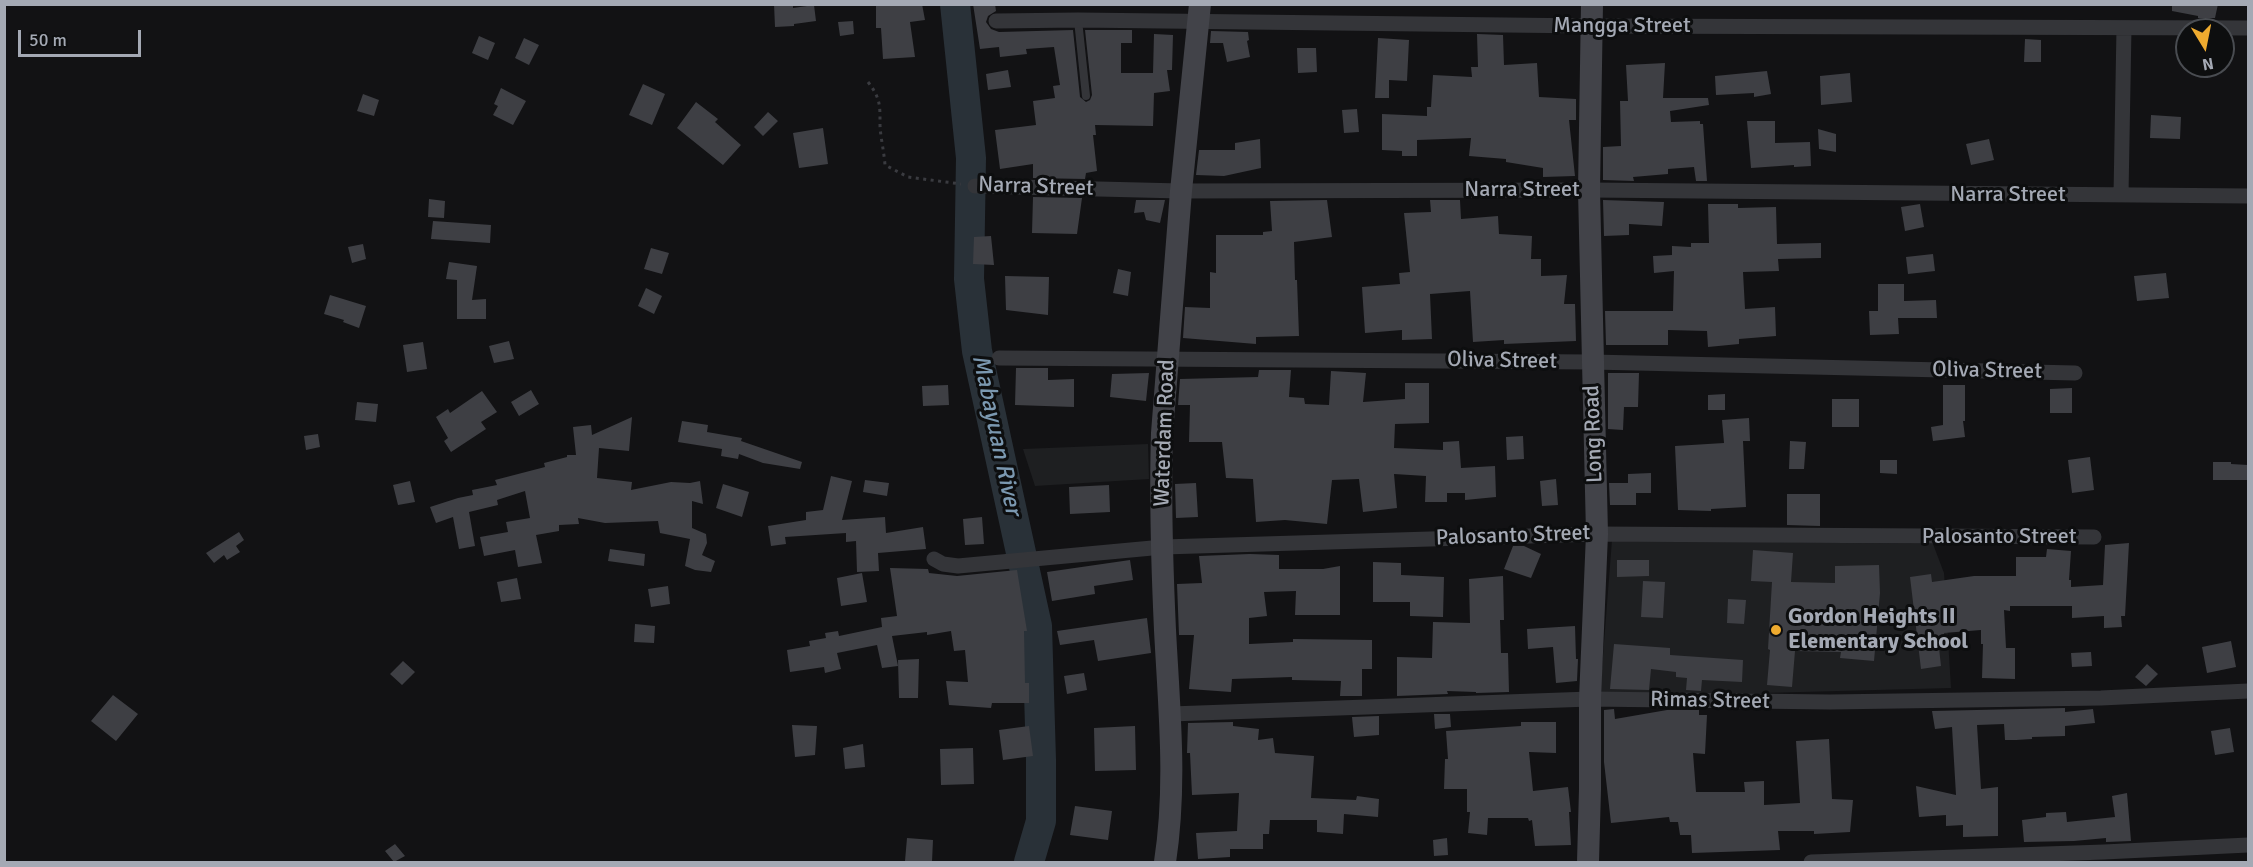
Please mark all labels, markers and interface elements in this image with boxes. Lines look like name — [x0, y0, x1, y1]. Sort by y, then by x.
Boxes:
street label: Mangga Street — [1553, 13, 1691, 39]
scale bar — [21, 18, 144, 56]
north arrow — [2175, 18, 2235, 78]
text: 50 m — [29, 29, 67, 51]
text: N — [2201, 53, 2215, 75]
street label: Narra Street — [978, 172, 1094, 202]
street label: Narra Street — [1464, 177, 1580, 203]
street label: Narra Street — [1950, 182, 2066, 208]
street label: Oliva Street — [1447, 347, 1557, 375]
water label: Mabayuan River — [965, 352, 1027, 518]
street label: Oliva Street — [1932, 357, 2042, 385]
street label: Waterdam Road — [1149, 359, 1181, 507]
street label: Long Road — [1579, 385, 1609, 483]
street label: Palosanto Street — [1435, 520, 1591, 552]
street label: Palosanto Street — [1922, 524, 2076, 550]
place label: Gordon Heights II Elementary School — [1788, 604, 1968, 656]
marker: Gordon Heights II Elementary School — [1769, 623, 1783, 637]
street label: Rimas Street — [1650, 687, 1770, 715]

